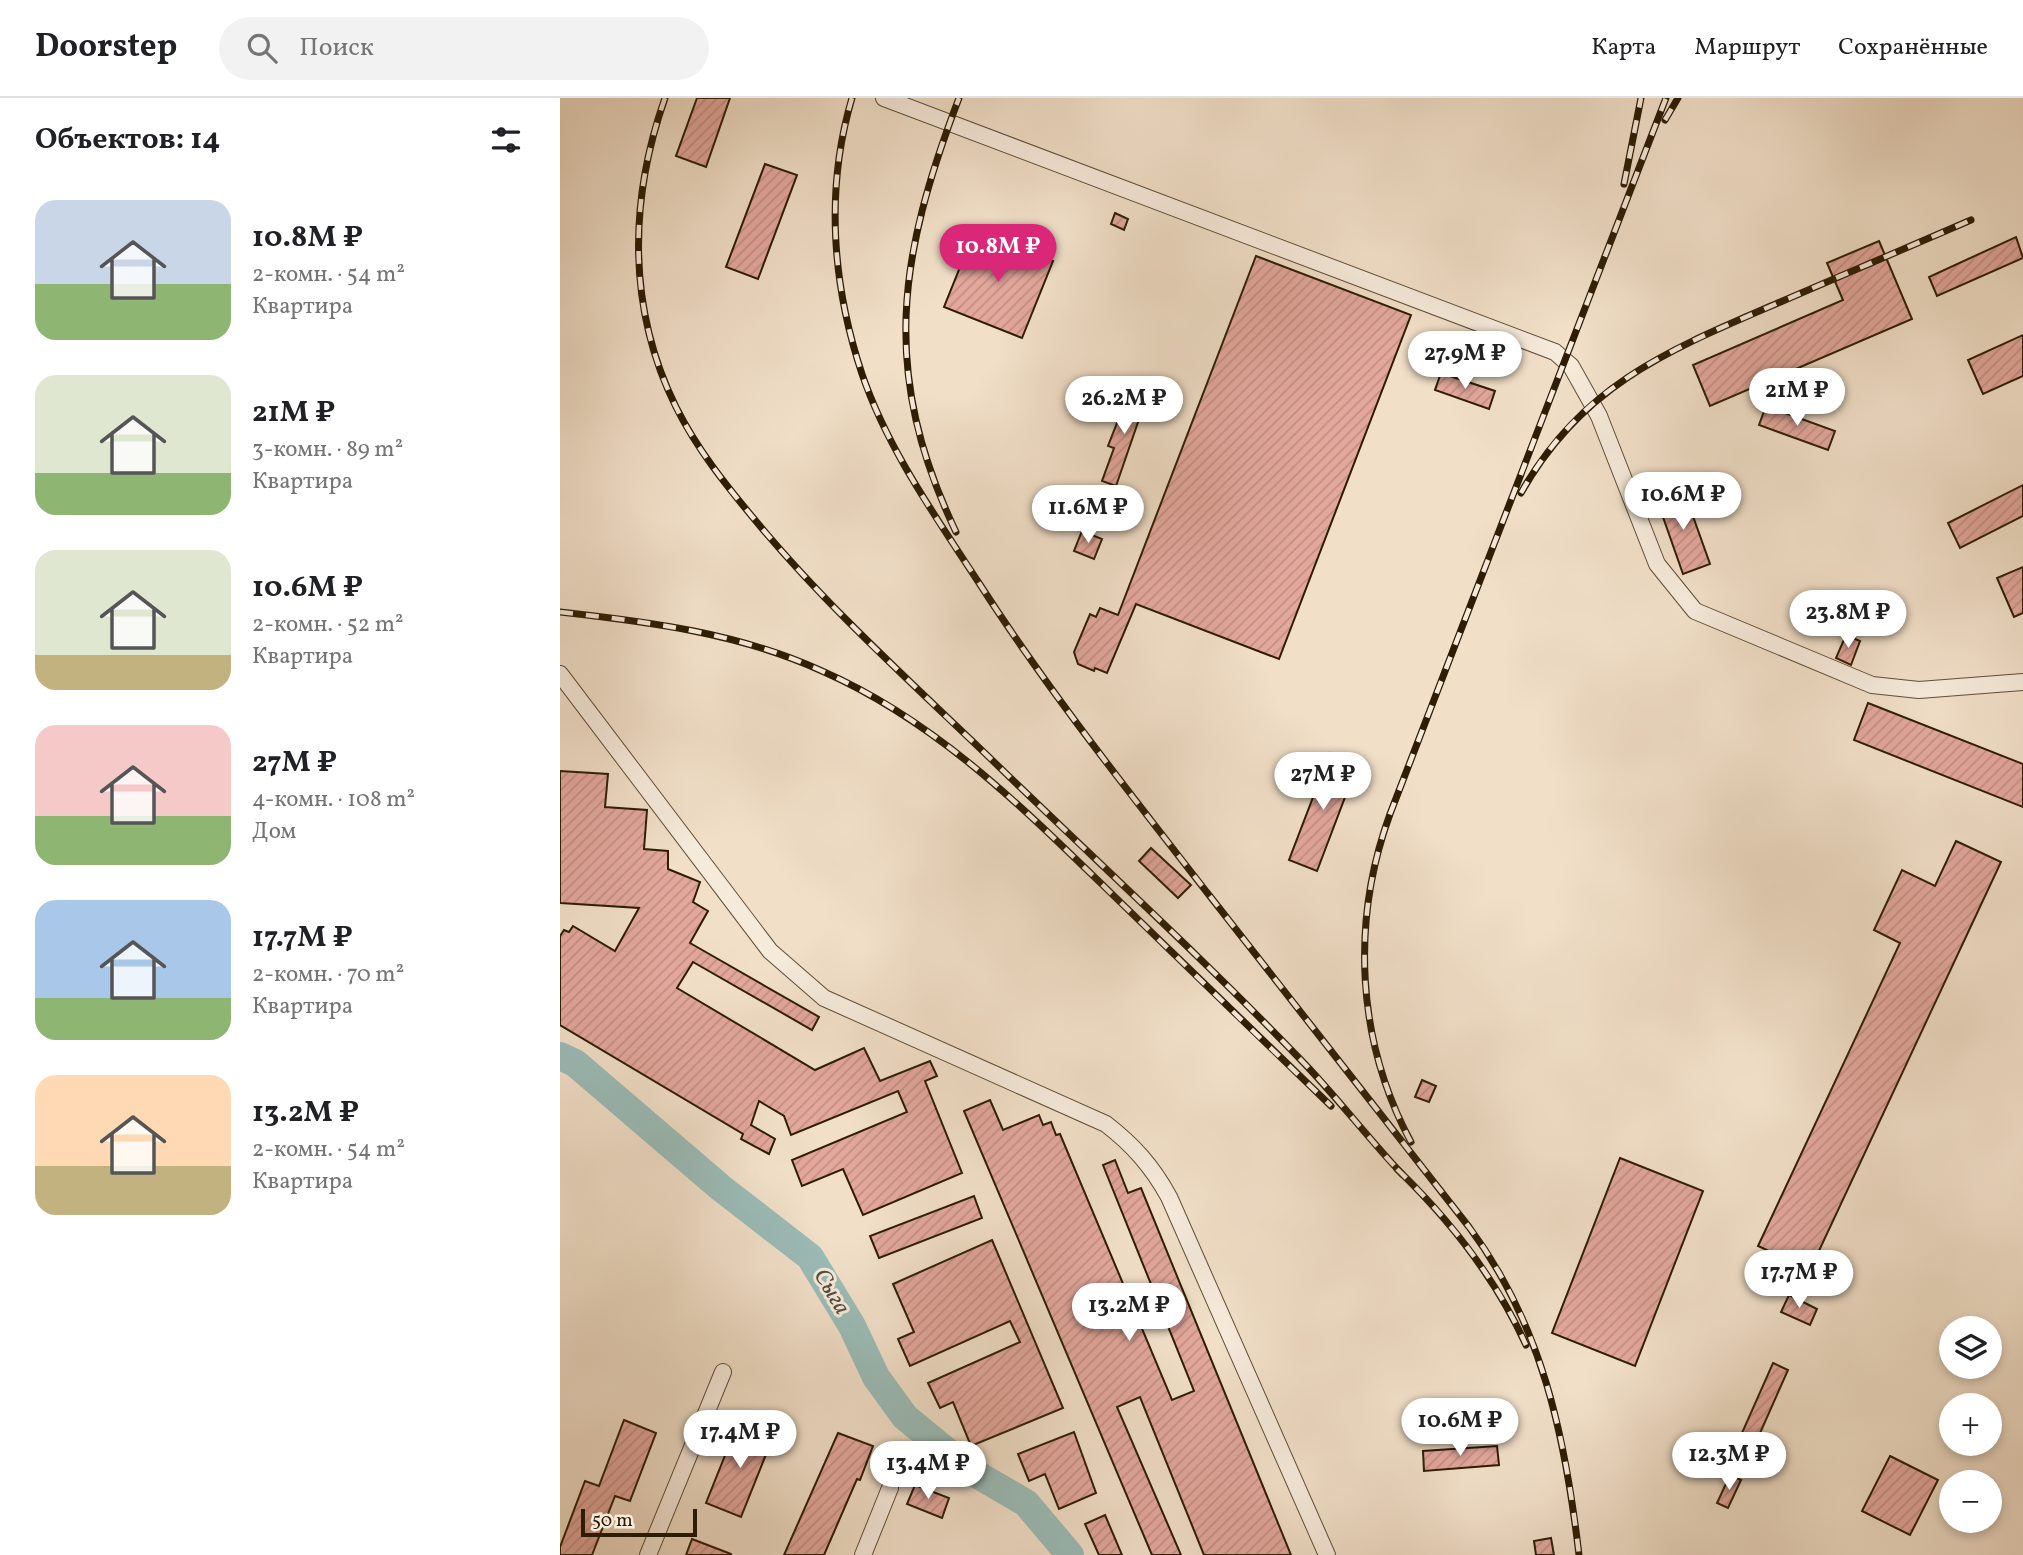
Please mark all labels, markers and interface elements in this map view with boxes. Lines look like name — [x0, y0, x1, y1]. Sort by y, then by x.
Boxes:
search box — [219, 17, 709, 80]
text: Doorstep — [35, 25, 177, 71]
icon: search — [243, 29, 281, 67]
text: Поиск — [299, 30, 374, 66]
text: Карта — [1591, 31, 1656, 65]
text: Маршрут — [1694, 31, 1800, 65]
text: Сохранённые — [1838, 31, 1988, 65]
text: Объектов: 14 — [35, 119, 220, 161]
icon: filters — [487, 121, 525, 159]
text: 10.8M ₽ — [252, 217, 363, 259]
pin: 10.8M ₽ — [933, 225, 1063, 284]
icon: home — [91, 228, 175, 312]
text: 10.8M ₽ — [955, 231, 1041, 263]
text: 2-комн. · 54 m² — [252, 259, 405, 291]
text: Квартира — [252, 291, 353, 323]
pin: 27.9M ₽ — [1400, 331, 1530, 391]
text: 27.9M ₽ — [1424, 338, 1506, 370]
pin: 21M ₽ — [1748, 368, 1846, 428]
text: 21M ₽ — [1765, 375, 1829, 407]
pin: 26.2M ₽ — [1059, 376, 1189, 436]
text: 26.2M ₽ — [1081, 383, 1167, 415]
text: 21M ₽ — [252, 392, 335, 434]
icon: home — [91, 403, 175, 487]
text: 3-комн. · 89 m² — [252, 434, 403, 466]
text: Квартира — [252, 466, 353, 498]
pin: 10.6M ₽ — [1618, 472, 1748, 532]
text: 10.6M ₽ — [1640, 479, 1726, 511]
pin: 11.6M ₽ — [1023, 486, 1153, 545]
text: 11.6M ₽ — [1048, 492, 1128, 524]
text: 10.6M ₽ — [252, 567, 363, 609]
icon: home — [91, 578, 175, 662]
pin: 23.8M ₽ — [1783, 590, 1913, 650]
text: 23.8M ₽ — [1805, 597, 1891, 629]
text: 2-комн. · 52 m² — [252, 609, 404, 641]
text: Квартира — [252, 641, 353, 673]
text: 27M ₽ — [252, 742, 337, 784]
pin: 27M ₽ — [1274, 752, 1372, 812]
icon: home — [91, 753, 175, 837]
text: 27M ₽ — [1290, 759, 1356, 791]
text: 4-комн. · 108 m² — [252, 784, 415, 816]
text: Дом — [252, 816, 296, 848]
text: 17.7M ₽ — [252, 917, 353, 959]
icon: home — [91, 928, 175, 1012]
text: 2-комн. · 70 m² — [252, 959, 404, 991]
text: Квартира — [252, 991, 353, 1023]
text: 13.2M ₽ — [252, 1092, 359, 1134]
icon: home — [91, 1103, 175, 1187]
text: 2-комн. · 54 m² — [252, 1134, 405, 1166]
text: Квартира — [252, 1166, 353, 1198]
pin: 17.7M ₽ — [1734, 1250, 1864, 1310]
text: 17.7M ₽ — [1760, 1257, 1838, 1289]
water label: Сыга — [805, 1263, 857, 1321]
pin: 13.2M ₽ — [1064, 1284, 1194, 1343]
text: 13.2M ₽ — [1088, 1290, 1170, 1322]
map controls — [1939, 1316, 2002, 1533]
button: layers — [1939, 1316, 2002, 1379]
button: + — [1939, 1393, 2002, 1456]
pin: 10.6M ₽ — [1395, 1398, 1525, 1458]
text: 10.6M ₽ — [1417, 1405, 1503, 1437]
pin: 17.4M ₽ — [675, 1410, 805, 1470]
text: 17.4M ₽ — [699, 1417, 781, 1449]
pin: 12.3M ₽ — [1664, 1432, 1794, 1492]
text: 12.3M ₽ — [1688, 1439, 1770, 1471]
pin: 13.4M ₽ — [863, 1442, 993, 1501]
text: 13.4M ₽ — [886, 1448, 970, 1480]
button: − — [1939, 1470, 2002, 1533]
scale bar — [581, 1506, 696, 1538]
text: 50 m — [592, 1508, 633, 1534]

